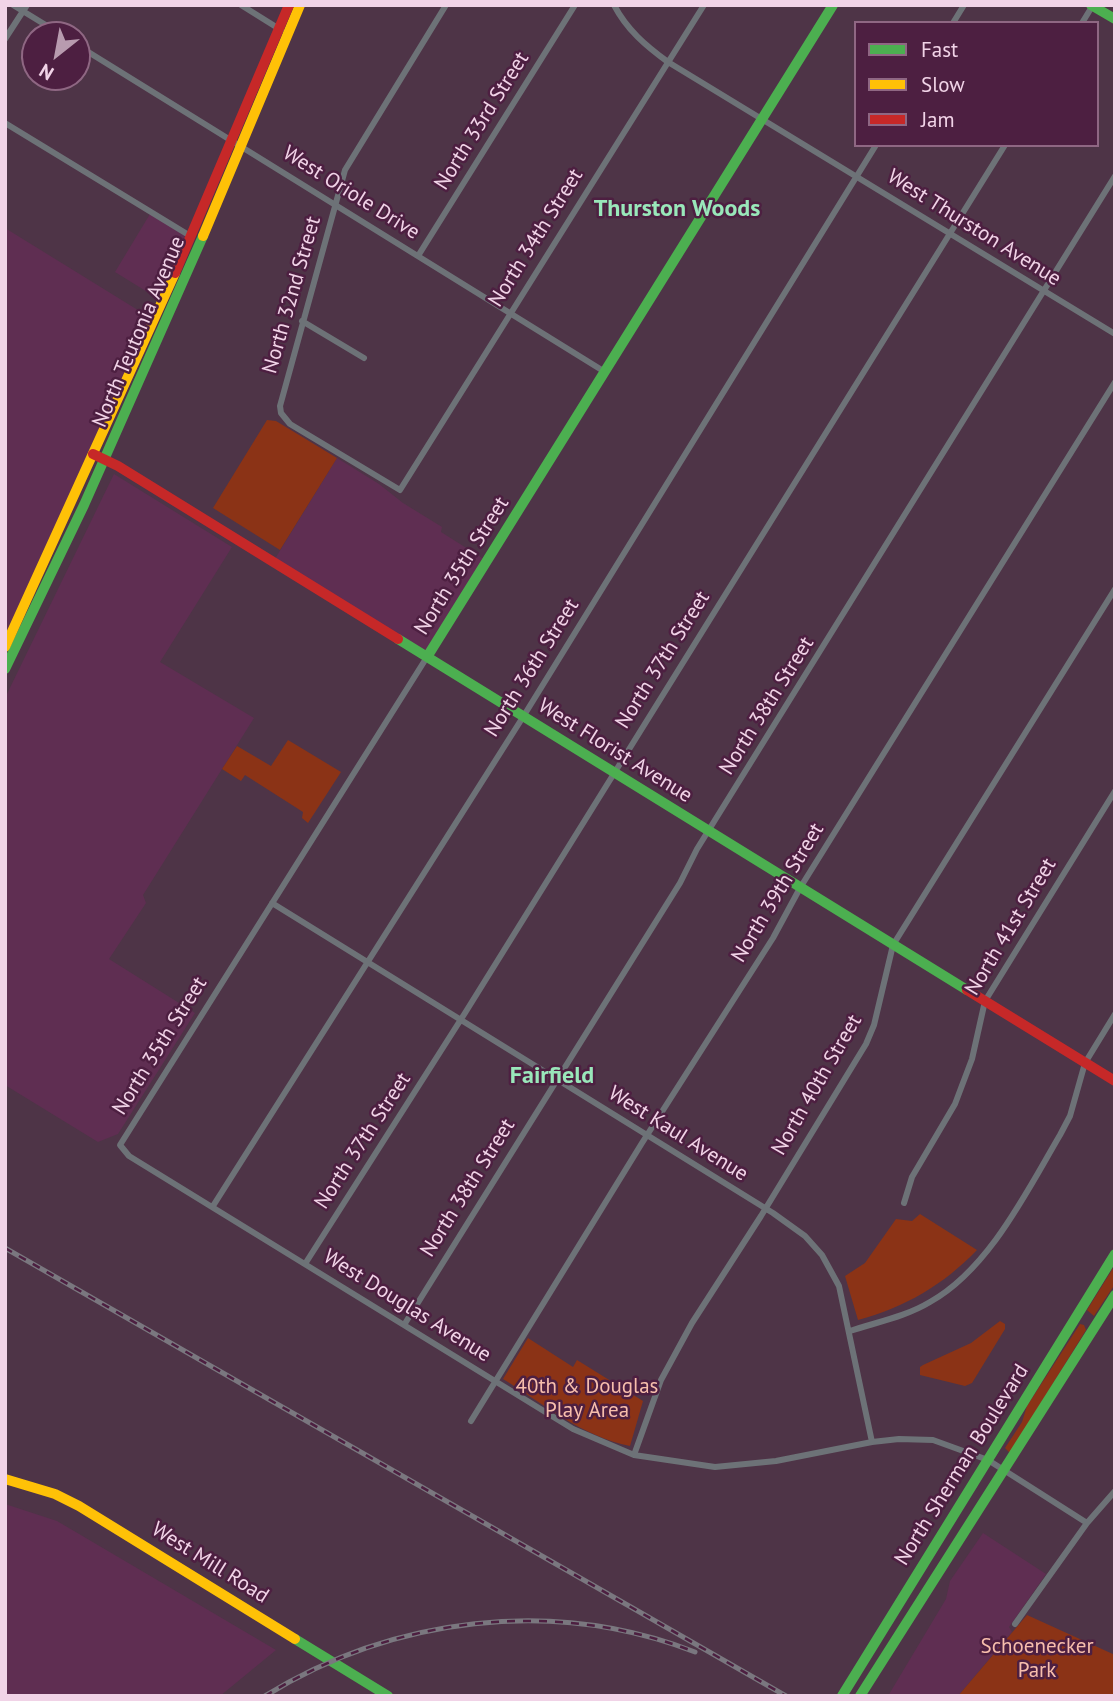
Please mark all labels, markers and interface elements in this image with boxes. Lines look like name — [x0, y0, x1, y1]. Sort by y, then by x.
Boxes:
north arrow — [21, 21, 91, 91]
legend — [854, 21, 1099, 147]
text: Fast — [921, 36, 958, 63]
street label: North 33rd Street — [429, 47, 535, 195]
text: N — [35, 59, 58, 86]
text: Slow — [921, 71, 965, 98]
text: Jam — [921, 106, 955, 133]
street label: West Oriole Drive — [278, 141, 424, 245]
street label: North 34th Street — [483, 164, 589, 312]
street label: West Thurston Avenue — [883, 164, 1065, 292]
district label: Thurston Woods — [594, 195, 760, 223]
street label: North 32nd Street — [258, 214, 326, 376]
street label: North Teutonia Avenue — [87, 233, 191, 431]
street label: North 35th Street — [409, 492, 515, 640]
street label: North 37th Street — [611, 586, 715, 734]
street label: North 36th Street — [479, 594, 585, 742]
street label: North 38th Street — [714, 632, 820, 780]
street label: West Florist Avenue — [533, 693, 697, 809]
street label: North 39th Street — [726, 819, 830, 967]
street label: North 41st Street — [960, 854, 1062, 1000]
street label: North 35th Street — [107, 972, 213, 1120]
street label: North 40th Street — [767, 1010, 867, 1160]
district label: Fairfield — [510, 1062, 594, 1090]
street label: North 37th Street — [310, 1068, 416, 1214]
street label: West Kaul Avenue — [603, 1081, 753, 1187]
street label: North 38th Street — [415, 1114, 521, 1262]
street label: West Douglas Avenue — [319, 1244, 495, 1368]
street label: North Sherman Boulevard — [890, 1360, 1034, 1570]
park label: 40th & Douglas Play Area — [516, 1374, 658, 1424]
street label: West Mill Road — [147, 1517, 273, 1609]
park label: Schoenecker Park — [980, 1634, 1094, 1684]

